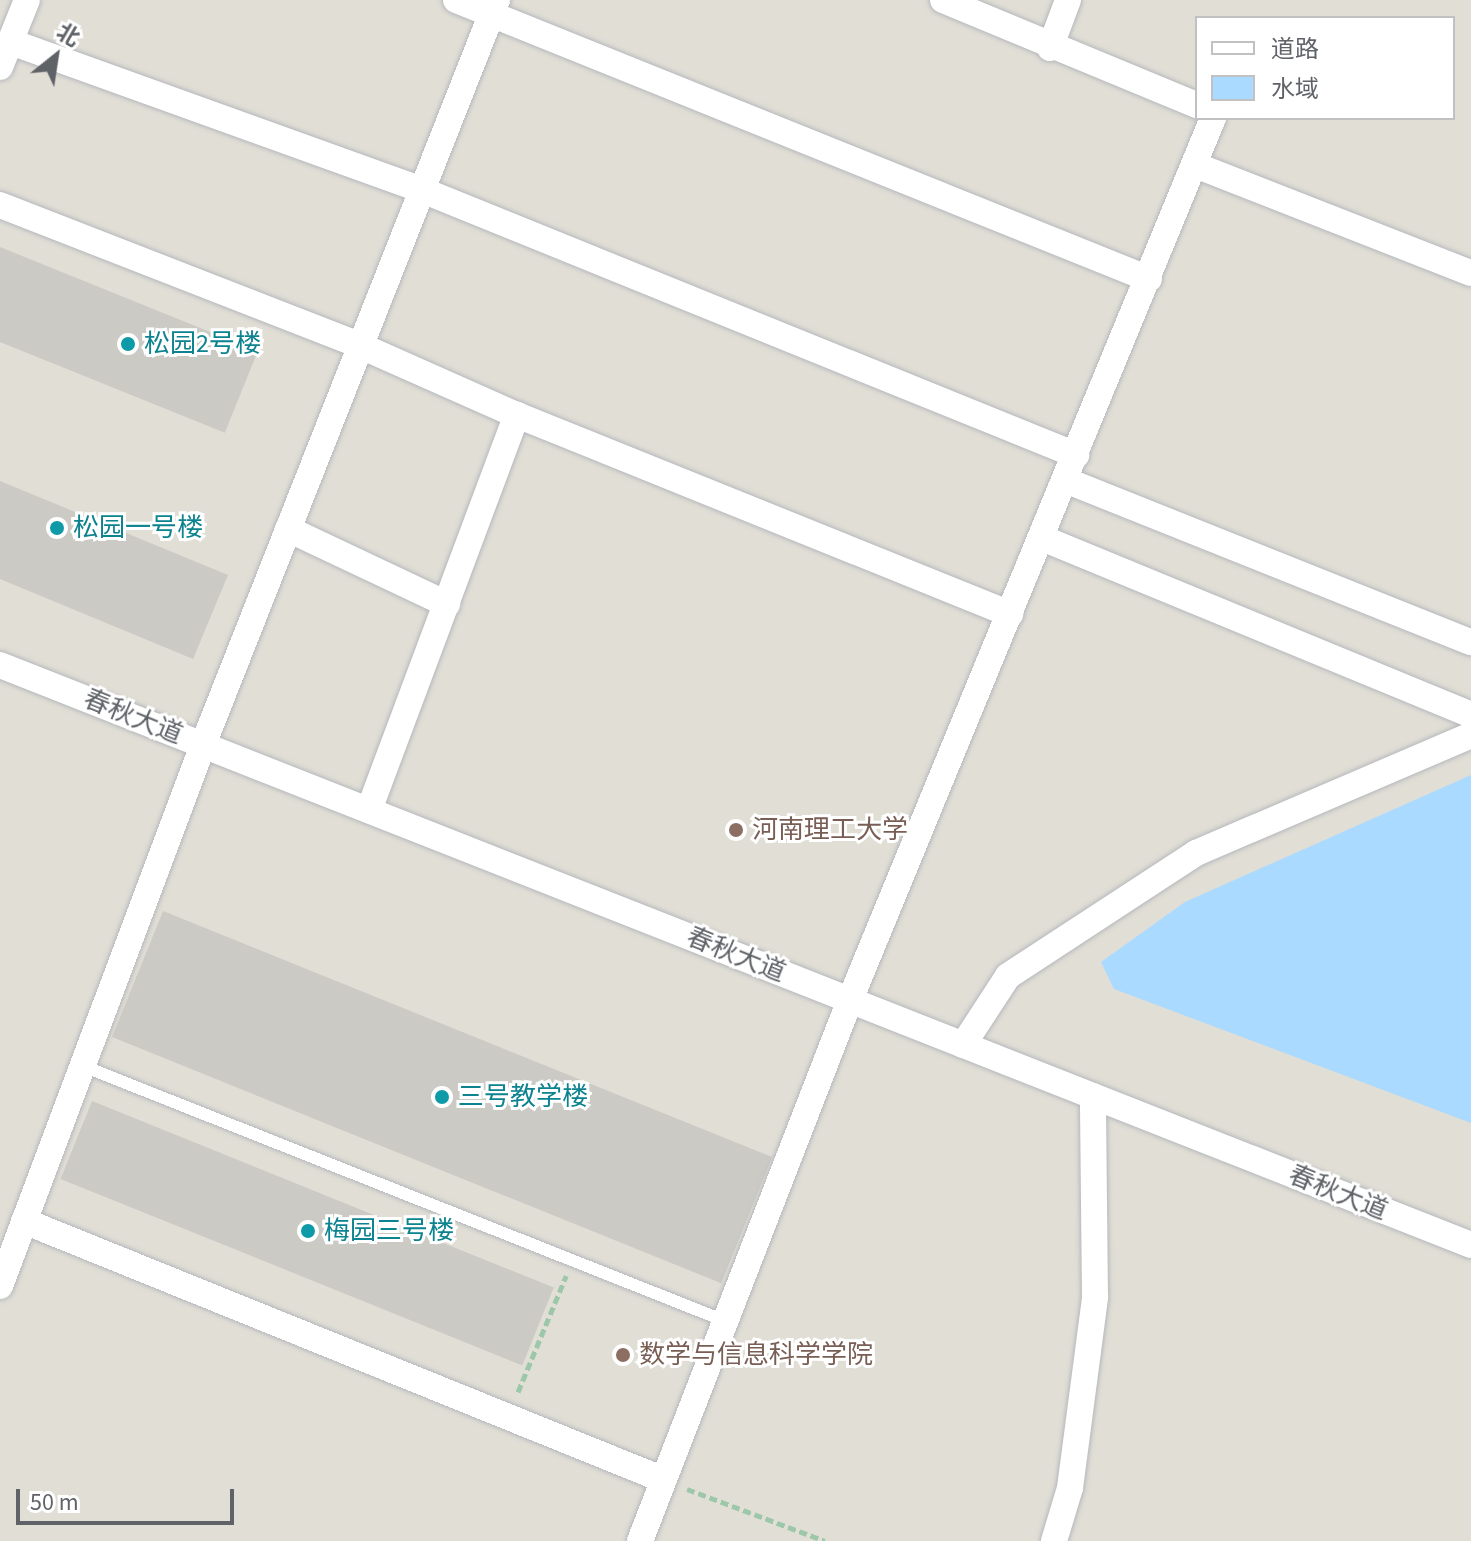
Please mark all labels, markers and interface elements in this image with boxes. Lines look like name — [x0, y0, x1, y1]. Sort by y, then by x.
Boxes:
north arrow — [16, 16, 96, 96]
text: 北 — [50, 16, 86, 55]
legend — [1195, 16, 1455, 120]
text: 道路 — [1271, 32, 1319, 67]
text: 水域 — [1271, 72, 1319, 107]
place label: 松园2号楼 — [144, 328, 261, 360]
marker: 松园2号楼 — [119, 335, 137, 353]
place label: 松园一号楼 — [73, 512, 203, 544]
marker: 松园一号楼 — [48, 519, 66, 537]
street label: 春秋大道 — [79, 683, 187, 751]
place label: 河南理工大学 — [752, 814, 908, 846]
marker: 河南理工大学 — [727, 821, 745, 839]
street label: 春秋大道 — [682, 921, 790, 989]
place label: 三号教学楼 — [458, 1081, 588, 1113]
marker: 三号教学楼 — [433, 1088, 451, 1106]
street label: 春秋大道 — [1284, 1159, 1392, 1227]
place label: 梅园三号楼 — [324, 1215, 454, 1247]
marker: 梅园三号楼 — [299, 1222, 317, 1240]
place label: 数学与信息科学学院 — [639, 1339, 873, 1371]
marker: 数学与信息科学学院 — [614, 1346, 632, 1364]
scale bar — [20, 1473, 238, 1523]
text: 50 m — [30, 1485, 79, 1520]

